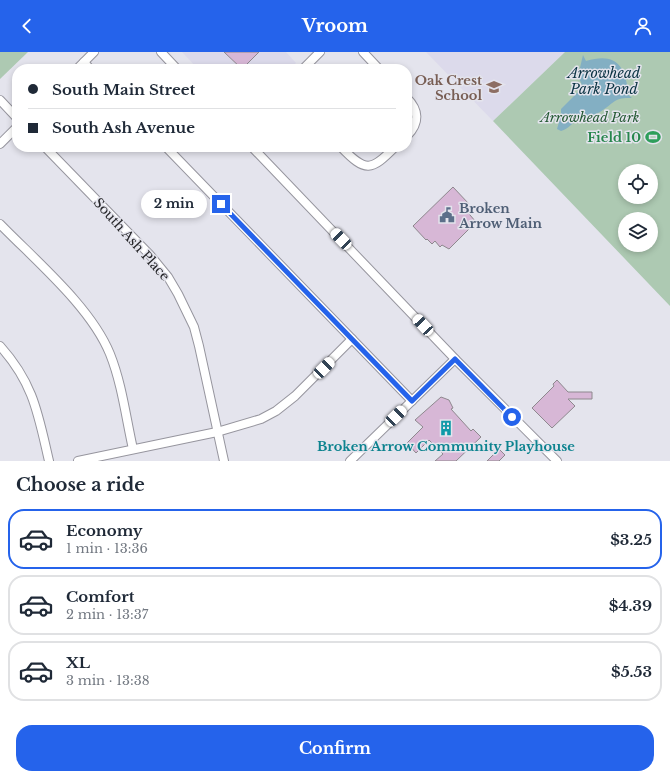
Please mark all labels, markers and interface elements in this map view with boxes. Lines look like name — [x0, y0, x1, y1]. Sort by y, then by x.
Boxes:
icon: back — [16, 15, 38, 37]
text: Vroom — [302, 15, 368, 37]
icon: person — [632, 15, 654, 37]
water label: Arrowhead Park Pond — [566, 64, 641, 98]
place label: Oak Crest School — [415, 72, 482, 104]
school or university icon: Oak Crest School — [485, 78, 503, 96]
text: South Main Street — [52, 80, 195, 99]
park label: Arrowhead Park — [538, 109, 640, 126]
text: South Ash Avenue — [52, 118, 195, 137]
sports icon: Field 10 — [644, 128, 662, 146]
place label: Field 10 — [587, 129, 641, 146]
map controls — [618, 164, 658, 252]
button: locate — [618, 164, 658, 204]
callout: 2 min — [141, 190, 207, 218]
street label: South Ash Place — [90, 194, 173, 284]
text: 2 min — [154, 195, 194, 212]
route end — [212, 195, 230, 213]
place label: Broken Arrow Main — [458, 200, 542, 232]
public building icon: Broken Arrow Main — [438, 206, 456, 224]
button: layers — [618, 212, 658, 252]
car — [328, 226, 354, 252]
car — [410, 312, 436, 338]
car — [311, 355, 337, 381]
car — [383, 403, 409, 429]
route start — [503, 408, 521, 426]
building icon: Broken Arrow Community Playhouse — [437, 419, 455, 437]
place label: Broken Arrow Community Playhouse — [317, 438, 575, 455]
text: Choose a ride — [16, 474, 145, 496]
icon: car — [18, 521, 54, 557]
text: Economy — [66, 521, 143, 540]
text: $3.25 — [610, 530, 652, 549]
text: 1 min · 13:36 — [66, 540, 148, 557]
icon: car — [18, 587, 54, 623]
text: Comfort — [66, 587, 134, 606]
text: $4.39 — [609, 596, 652, 615]
text: 2 min · 13:37 — [66, 606, 148, 623]
icon: car — [18, 653, 54, 689]
text: XL — [66, 653, 90, 672]
text: $5.53 — [611, 662, 652, 681]
text: 3 min · 13:38 — [66, 672, 150, 689]
button: Confirm — [16, 725, 654, 771]

